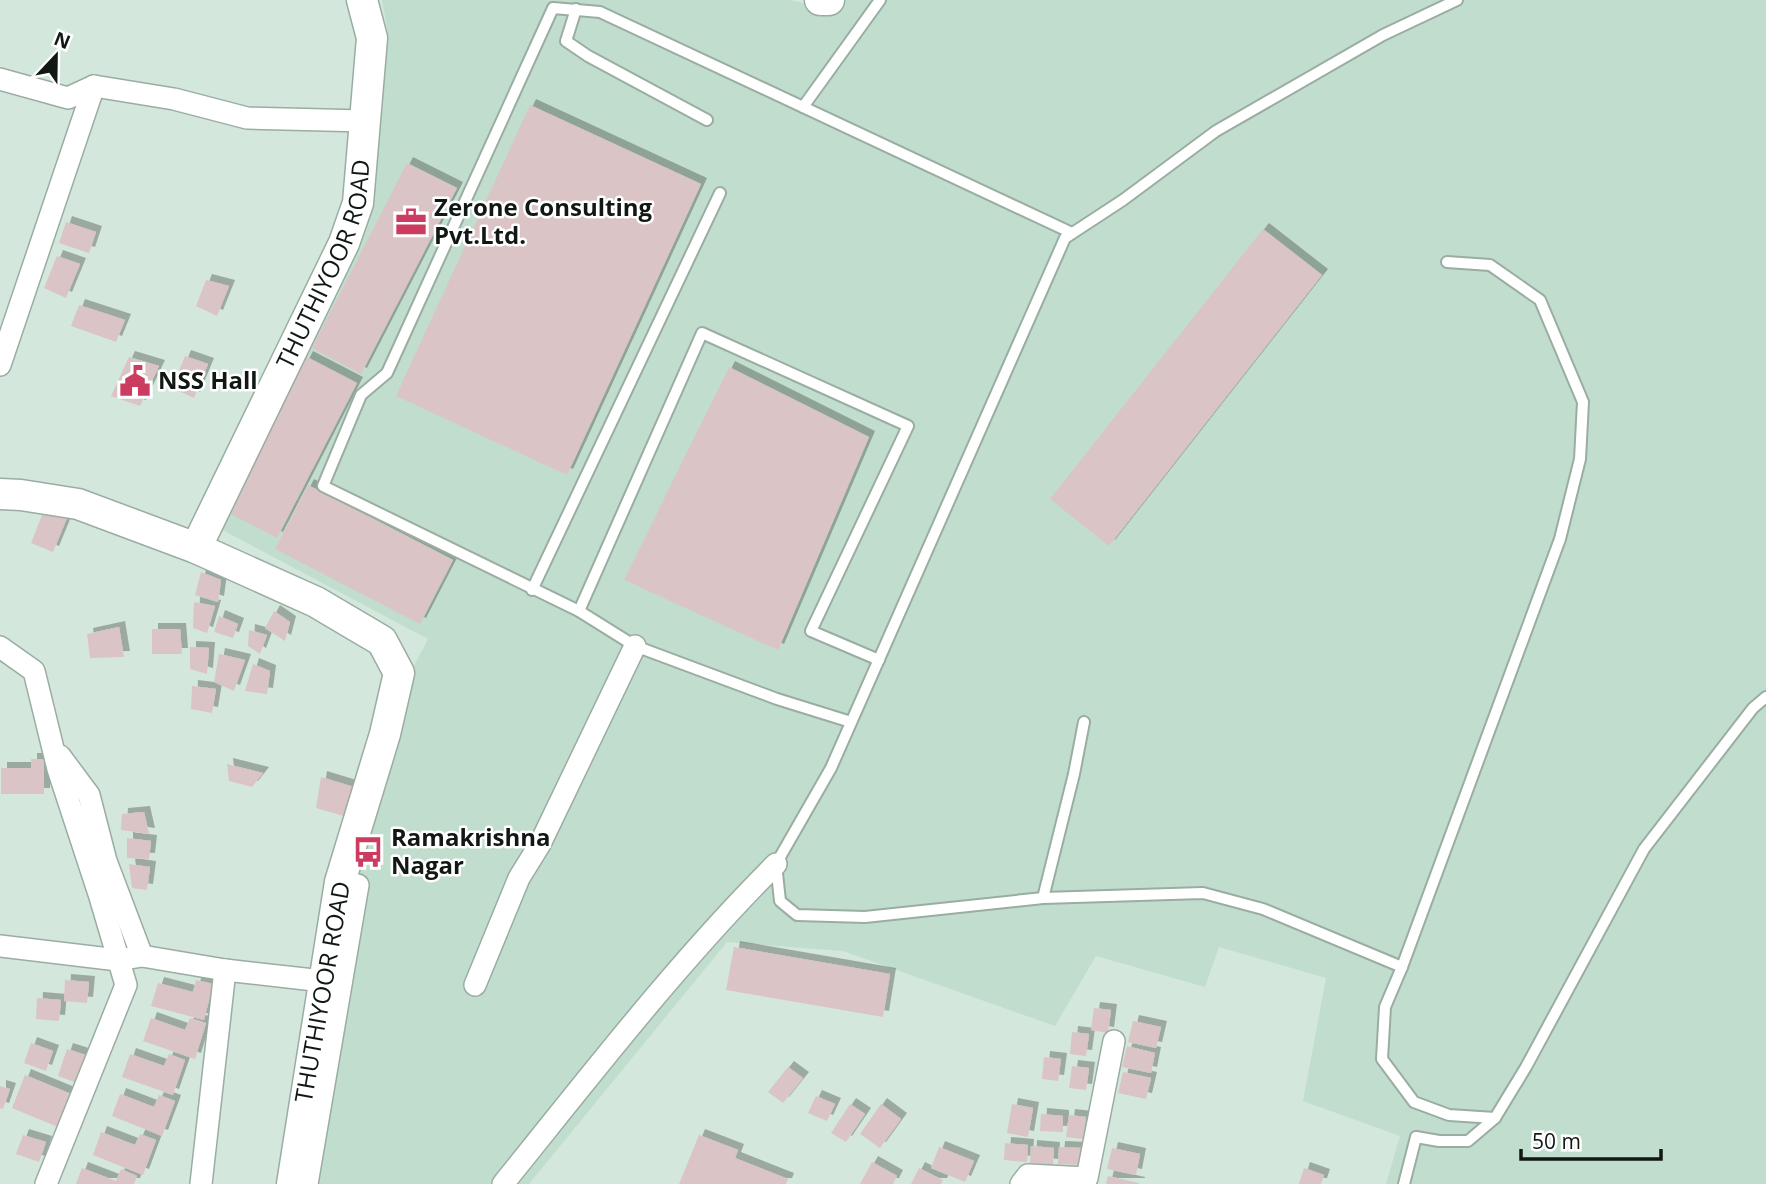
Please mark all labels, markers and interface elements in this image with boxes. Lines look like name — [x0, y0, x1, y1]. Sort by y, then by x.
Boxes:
north arrow — [21, 21, 91, 91]
text: N — [50, 25, 74, 55]
street label: THUTHIYOOR ROAD — [268, 158, 377, 374]
place label: Zerone Consulting Pvt.Ltd. — [434, 190, 652, 251]
office icon: Zerone Consulting Pvt.Ltd. — [394, 205, 428, 239]
place label: NSS Hall — [158, 363, 258, 396]
public building icon: NSS Hall — [118, 364, 152, 398]
place label: Ramakrishna Nagar — [391, 820, 550, 881]
bus stop icon: Ramakrishna Nagar — [351, 835, 385, 869]
street label: THUTHIYOOR ROAD — [286, 879, 357, 1105]
scale bar — [1521, 1118, 1661, 1162]
text: 50 m — [1532, 1127, 1581, 1155]

